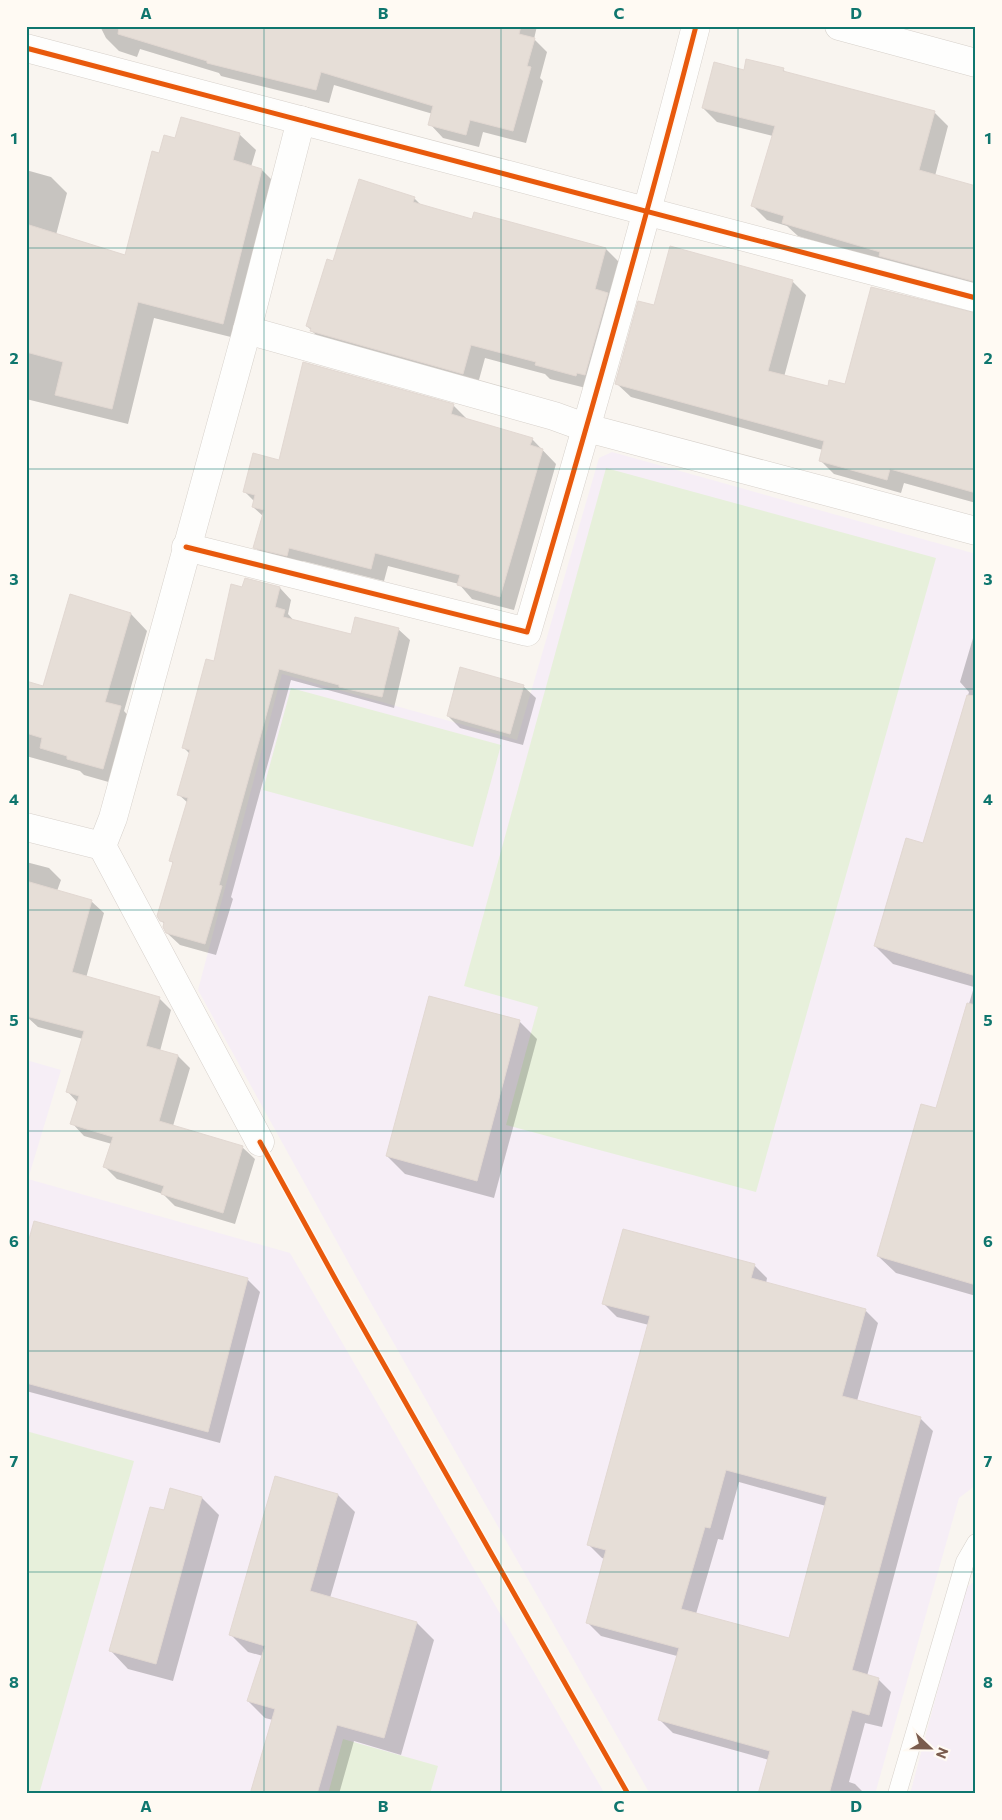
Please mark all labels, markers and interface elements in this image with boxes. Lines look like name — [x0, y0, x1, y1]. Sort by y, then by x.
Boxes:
text: A — [140, 3, 152, 22]
text: B — [378, 3, 389, 22]
text: C — [614, 3, 625, 22]
text: D — [850, 3, 862, 22]
text: 1 — [10, 128, 18, 147]
text: 1 — [984, 128, 992, 147]
text: 2 — [9, 348, 19, 367]
text: 2 — [983, 348, 993, 367]
text: 3 — [9, 569, 19, 588]
text: 3 — [983, 569, 993, 588]
text: 4 — [9, 789, 19, 808]
text: 4 — [983, 789, 993, 808]
text: 5 — [9, 1010, 19, 1029]
text: 5 — [983, 1010, 993, 1029]
text: 6 — [9, 1231, 19, 1250]
text: 6 — [983, 1231, 993, 1250]
text: 7 — [10, 1451, 19, 1470]
text: 7 — [984, 1451, 993, 1470]
text: 8 — [9, 1672, 19, 1691]
text: 8 — [983, 1672, 993, 1691]
north arrow — [904, 1722, 954, 1772]
text: N — [933, 1745, 952, 1761]
text: A — [140, 1796, 152, 1815]
text: B — [378, 1796, 389, 1815]
text: C — [614, 1796, 625, 1815]
text: D — [850, 1796, 862, 1815]

